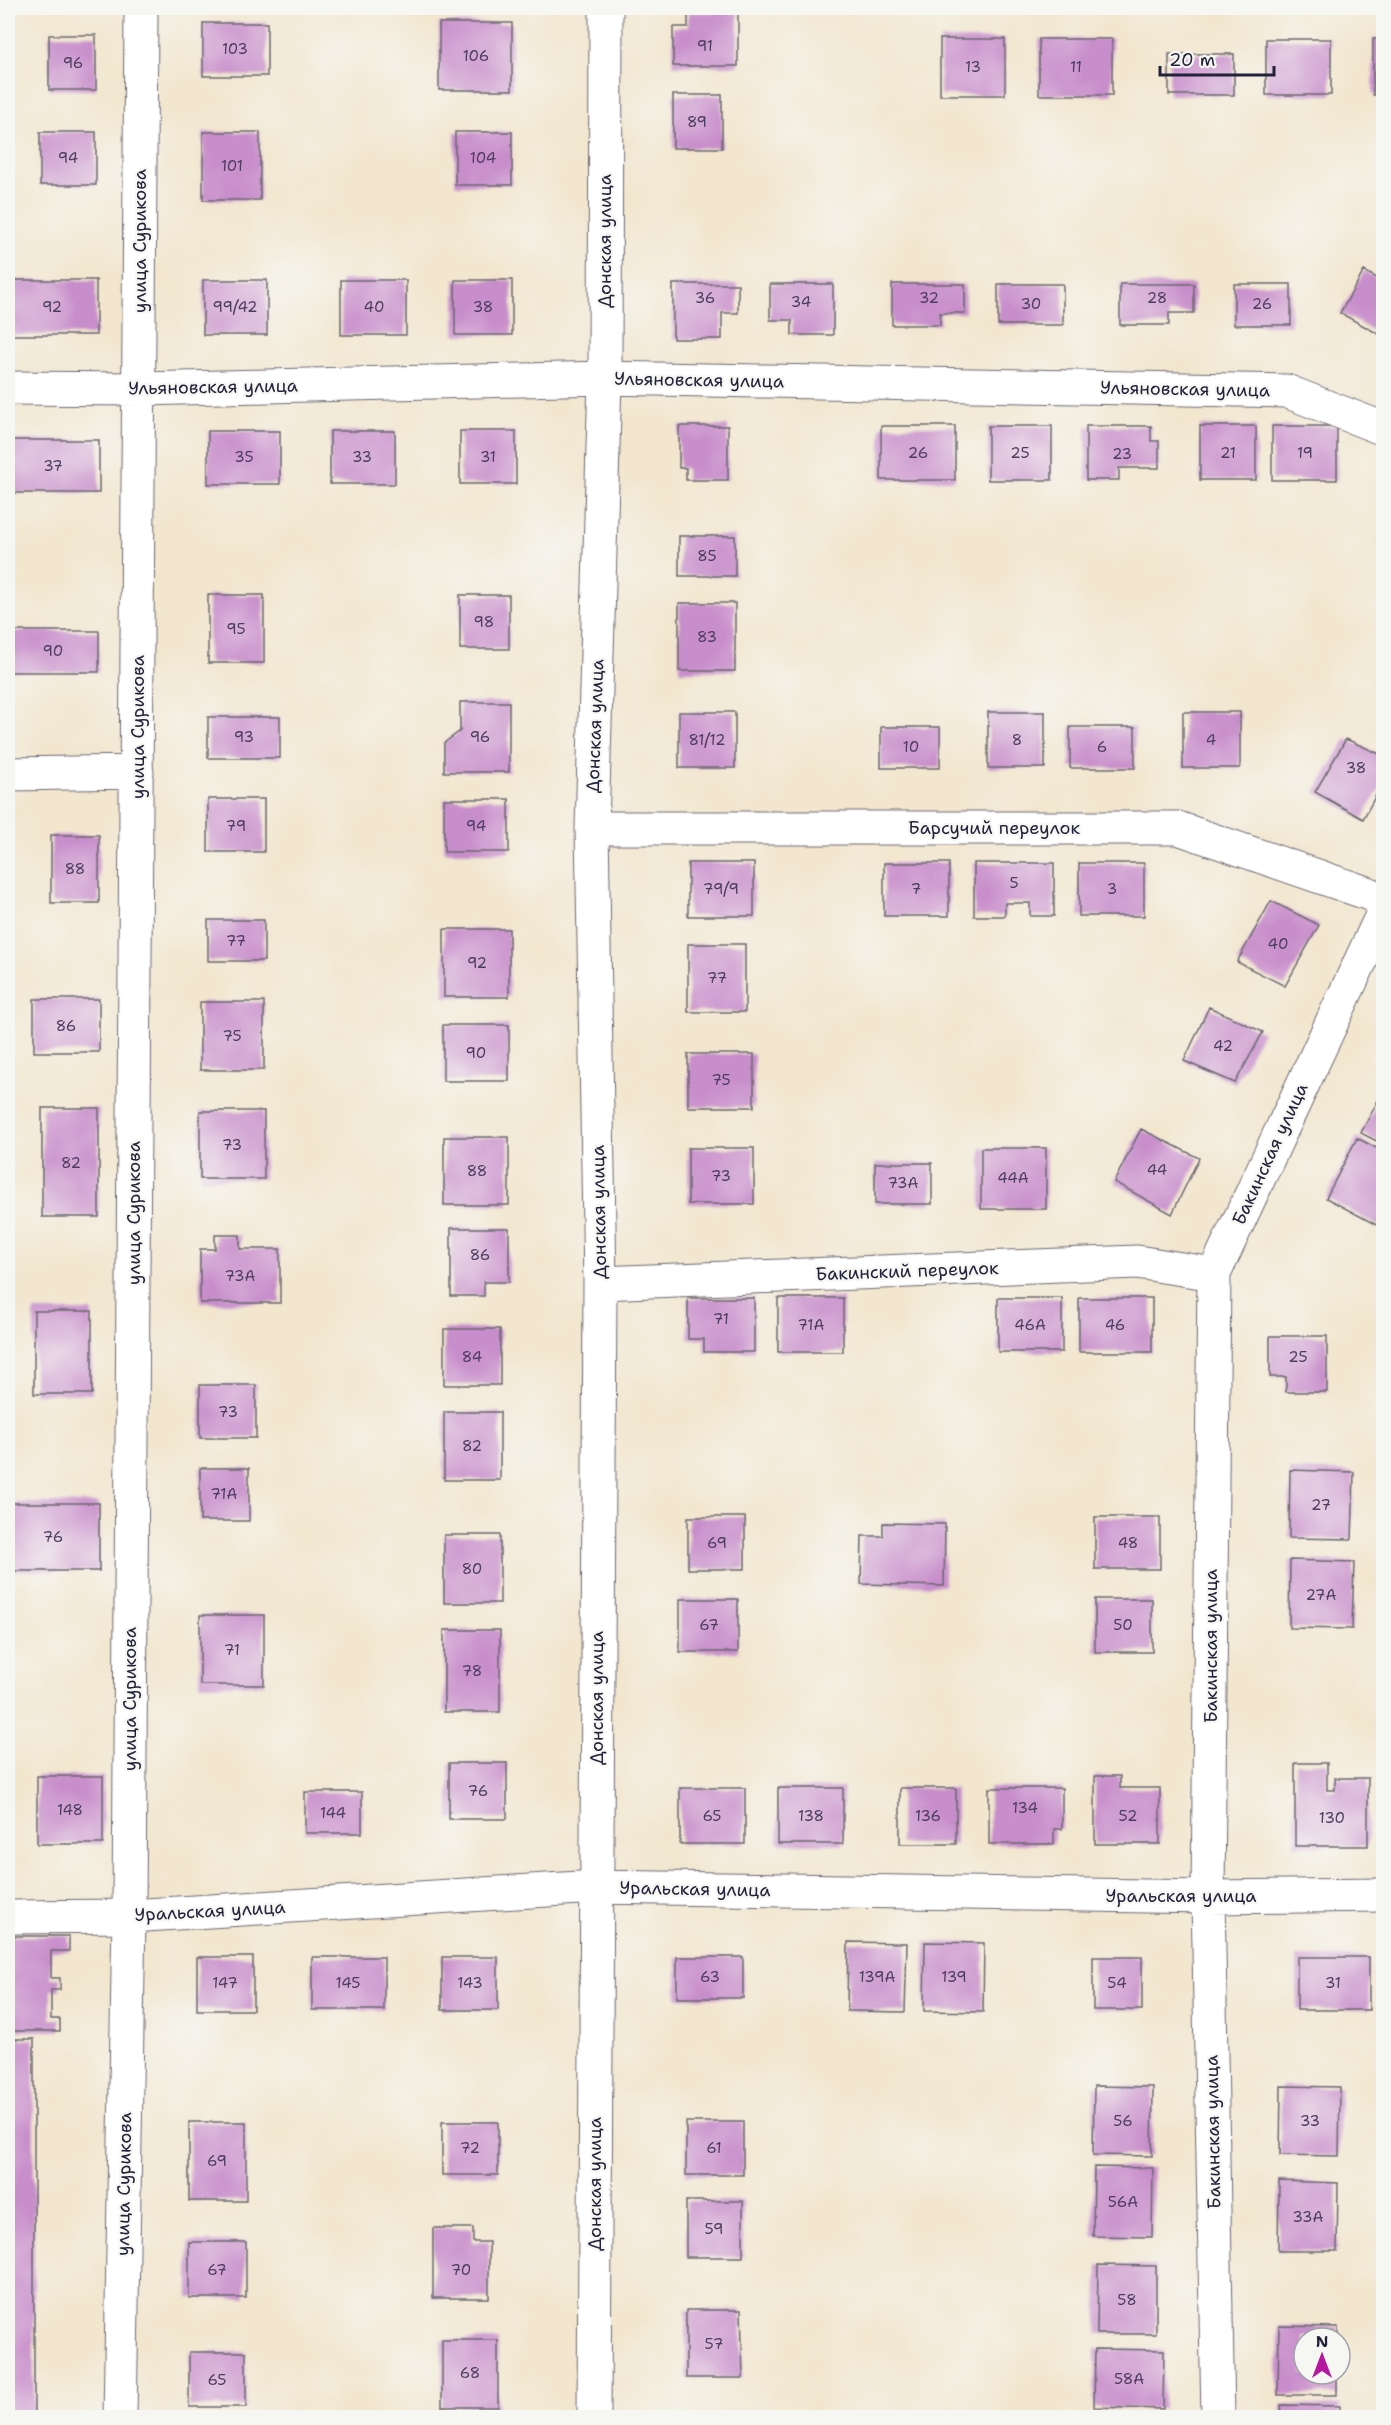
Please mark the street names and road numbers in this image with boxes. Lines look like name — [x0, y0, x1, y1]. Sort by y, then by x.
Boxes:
street label: улица Сурикова — [128, 169, 152, 313]
street label: Донская улица — [593, 174, 617, 308]
street label: Ульяновская улица — [614, 367, 784, 393]
street label: Ульяновская улица — [128, 374, 298, 400]
street label: Ульяновская улица — [1100, 376, 1270, 402]
street label: улица Сурикова — [126, 655, 150, 799]
street label: Донская улица — [581, 659, 609, 793]
street label: Барсучий переулок — [908, 816, 1080, 840]
street label: Бакинская улица — [1227, 1079, 1313, 1229]
street label: улица Сурикова — [122, 1141, 146, 1285]
street label: Донская улица — [586, 1145, 612, 1279]
street label: Бакинский переулок — [815, 1256, 999, 1286]
street label: Бакинская улица — [1199, 1569, 1223, 1723]
street label: улица Сурикова — [118, 1627, 142, 1771]
street label: Донская улица — [585, 1631, 609, 1765]
street label: Уральская улица — [619, 1876, 771, 1902]
street label: Уральская улица — [1105, 1884, 1257, 1908]
street label: Уральская улица — [134, 1895, 286, 1927]
street label: Бакинская улица — [1200, 2055, 1226, 2209]
street label: улица Сурикова — [111, 2112, 137, 2256]
street label: Донская улица — [583, 2117, 607, 2251]

